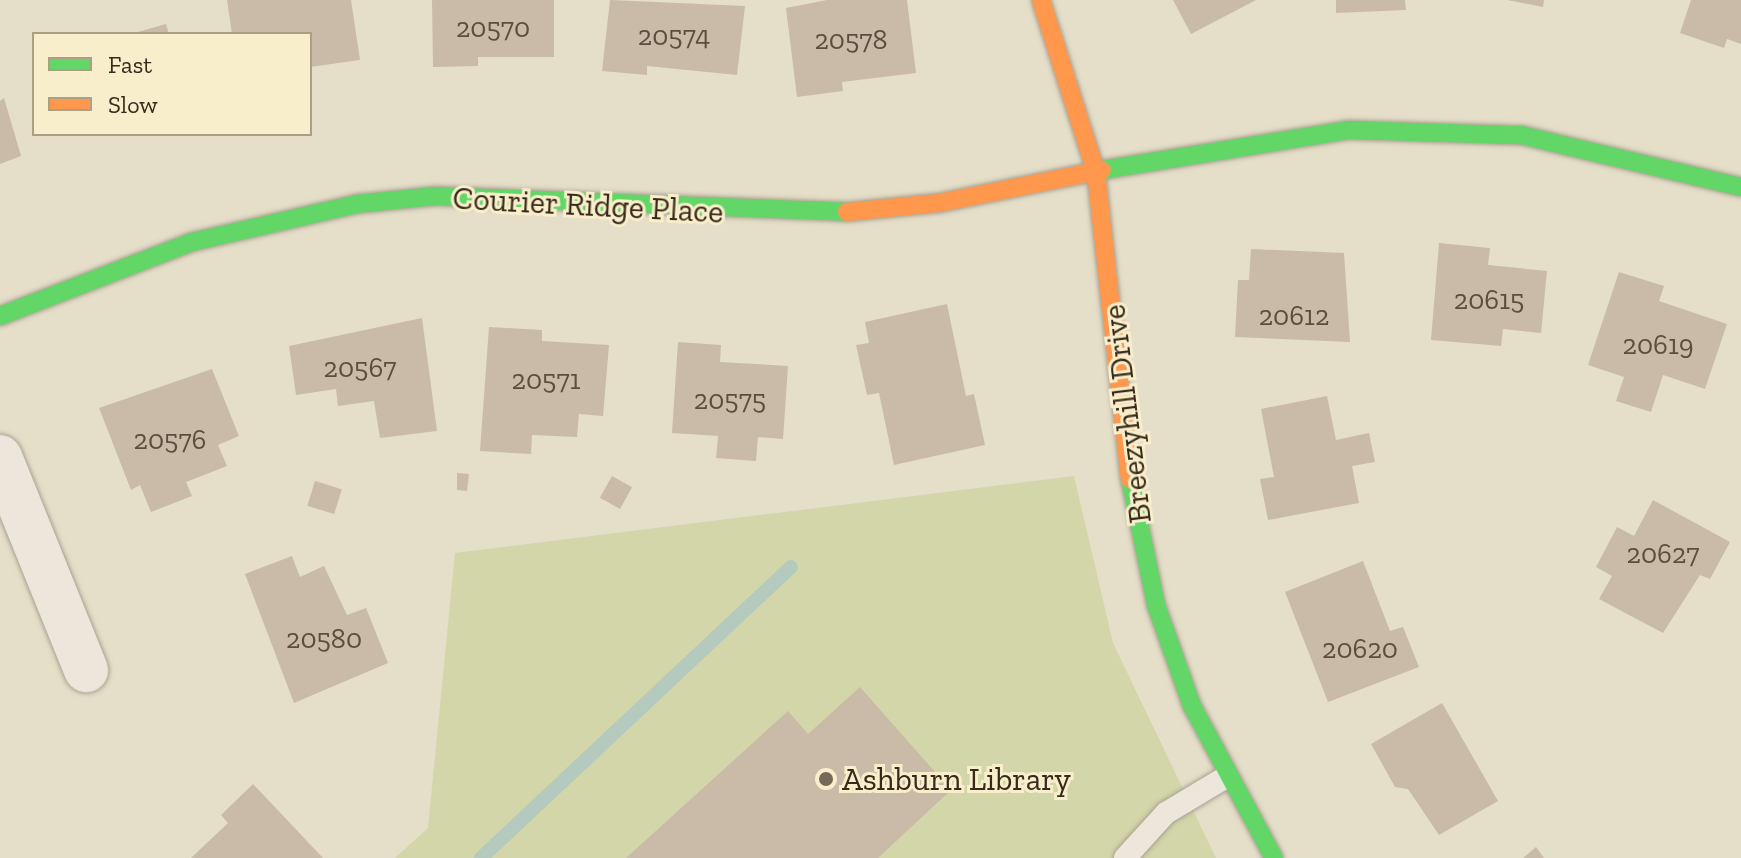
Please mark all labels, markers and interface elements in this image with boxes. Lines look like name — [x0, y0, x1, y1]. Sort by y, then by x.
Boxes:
house number: 20570 — [456, 11, 530, 45]
house number: 20574 — [638, 19, 710, 53]
house number: 20578 — [814, 23, 888, 57]
legend — [32, 32, 312, 136]
text: Fast — [108, 50, 152, 79]
text: Slow — [108, 90, 158, 119]
street label: Courier Ridge Place — [451, 179, 725, 231]
house number: 20615 — [1454, 283, 1524, 317]
house number: 20612 — [1259, 299, 1329, 333]
street label: Breezyhill Drive — [1095, 303, 1159, 525]
house number: 20619 — [1622, 328, 1694, 362]
house number: 20567 — [324, 351, 396, 385]
house number: 20571 — [512, 363, 580, 397]
house number: 20575 — [694, 383, 766, 417]
house number: 20576 — [134, 423, 206, 457]
house number: 20627 — [1626, 537, 1700, 571]
house number: 20580 — [286, 622, 362, 656]
house number: 20620 — [1322, 632, 1398, 666]
place label: Ashburn Library — [842, 760, 1071, 798]
marker: Ashburn Library — [817, 770, 835, 788]

